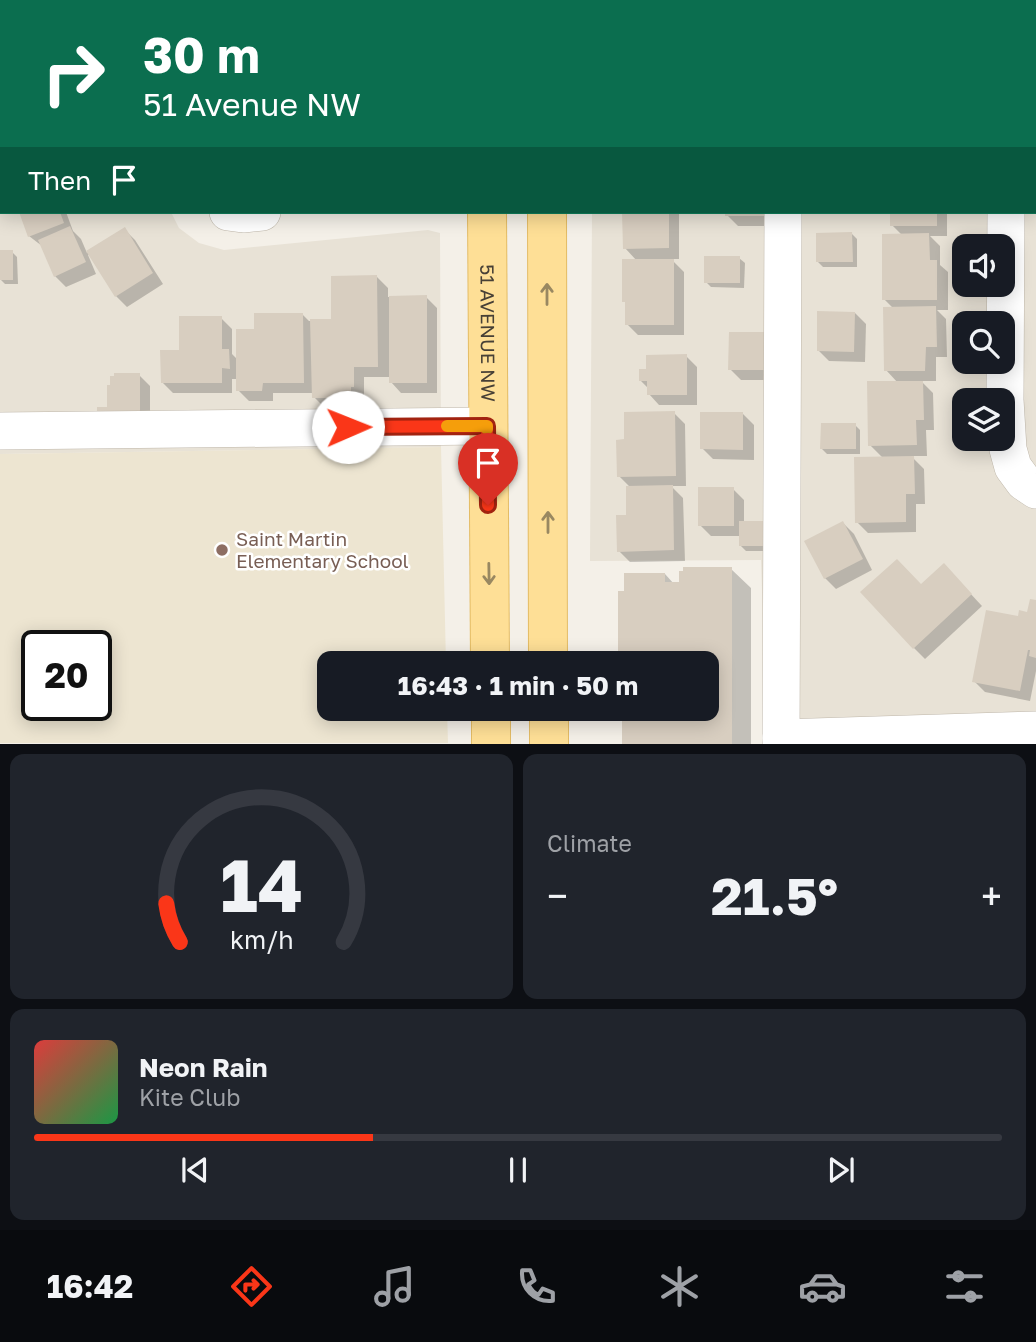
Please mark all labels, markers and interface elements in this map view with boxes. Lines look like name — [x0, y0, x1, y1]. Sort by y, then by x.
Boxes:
text: 30 m — [143, 25, 260, 84]
icon: right — [28, 28, 119, 119]
text: 51 Avenue NW — [143, 85, 361, 123]
icon: arrive — [105, 161, 143, 199]
text: Then — [28, 165, 91, 196]
map controls — [952, 234, 1015, 451]
button: sound — [952, 234, 1015, 297]
street label: 51 AVENUE NW — [476, 264, 500, 402]
one-way arrow — [540, 283, 554, 306]
button: search — [952, 311, 1015, 374]
button: layers — [952, 388, 1015, 451]
position arrow — [311, 390, 385, 464]
pin — [458, 433, 518, 505]
icon: arrive — [469, 444, 507, 482]
one-way arrow — [541, 510, 555, 533]
place label: Saint Martin Elementary School — [236, 527, 409, 572]
marker: Saint Martin Elementary School — [214, 542, 230, 558]
one-way arrow — [482, 562, 496, 585]
speed limit sign: 20 — [21, 630, 112, 721]
text: 16:43 · 1 min · 50 m — [398, 670, 638, 701]
text: Climate — [547, 829, 632, 857]
text: 14 — [220, 842, 303, 929]
text: 21.5° — [711, 864, 838, 926]
text: − — [547, 873, 568, 918]
text: + — [981, 873, 1002, 918]
text: km/h — [230, 924, 293, 955]
text: Neon Rain — [139, 1052, 268, 1083]
text: Kite Club — [139, 1083, 240, 1111]
icon: previous — [176, 1151, 214, 1189]
icon: pause — [499, 1151, 537, 1189]
icon: next — [822, 1151, 860, 1189]
icon: directions — [227, 1262, 276, 1311]
icon: music — [370, 1262, 419, 1311]
icon: phone — [512, 1262, 561, 1311]
icon: climate — [655, 1262, 704, 1311]
icon: car — [798, 1262, 847, 1311]
icon: filters — [940, 1262, 989, 1311]
text: 16:42 — [47, 1267, 133, 1305]

